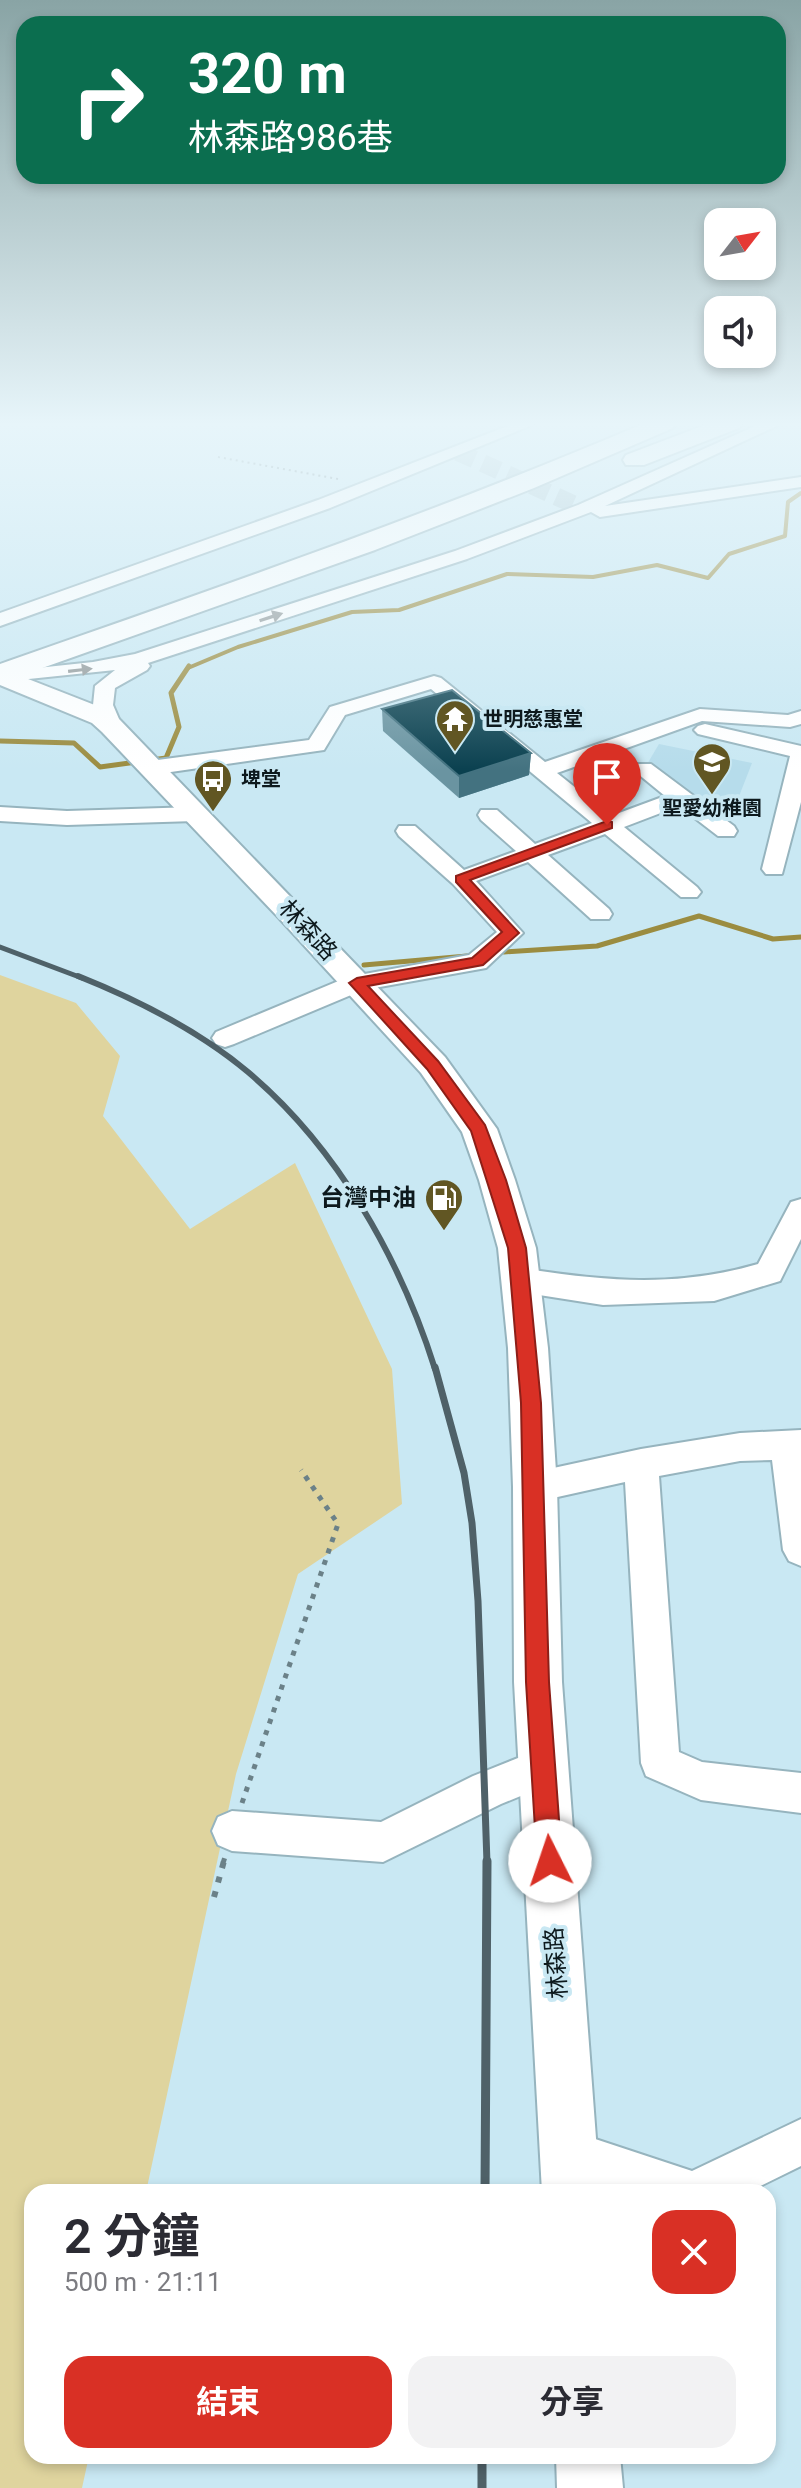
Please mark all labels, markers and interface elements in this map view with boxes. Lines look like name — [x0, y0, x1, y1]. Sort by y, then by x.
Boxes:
text: 320 m — [188, 41, 347, 107]
icon: right — [56, 48, 160, 152]
text: 林森路986巷 — [188, 117, 393, 159]
north arrow — [704, 208, 776, 280]
map controls — [704, 208, 776, 368]
button: sound — [704, 296, 776, 368]
one-way arrow — [259, 611, 283, 623]
one-way arrow — [68, 663, 93, 676]
temple icon: 世明慈惠堂 — [434, 698, 476, 753]
place label: 世明慈惠堂 — [483, 707, 583, 731]
school or university icon: 聖愛幼稚園 — [691, 741, 733, 796]
pin — [573, 743, 641, 825]
icon: arrive — [585, 755, 629, 799]
bus stop icon: 埤堂 — [192, 758, 234, 813]
place label: 埤堂 — [241, 767, 281, 791]
place label: 聖愛幼稚園 — [662, 796, 762, 820]
street label: 林森路 — [273, 894, 343, 966]
fuel station icon: 台灣中油 — [423, 1177, 465, 1232]
place label: 台灣中油 — [320, 1184, 416, 1212]
position arrow — [508, 1819, 592, 1903]
street label: 林森路 — [540, 1926, 572, 2000]
text: 2 分鐘 — [64, 2208, 199, 2265]
button: close — [652, 2210, 736, 2294]
text: 500 m · 21:11 — [64, 2267, 222, 2297]
button: 結束 — [64, 2356, 392, 2448]
button: 分享 — [408, 2356, 736, 2448]

